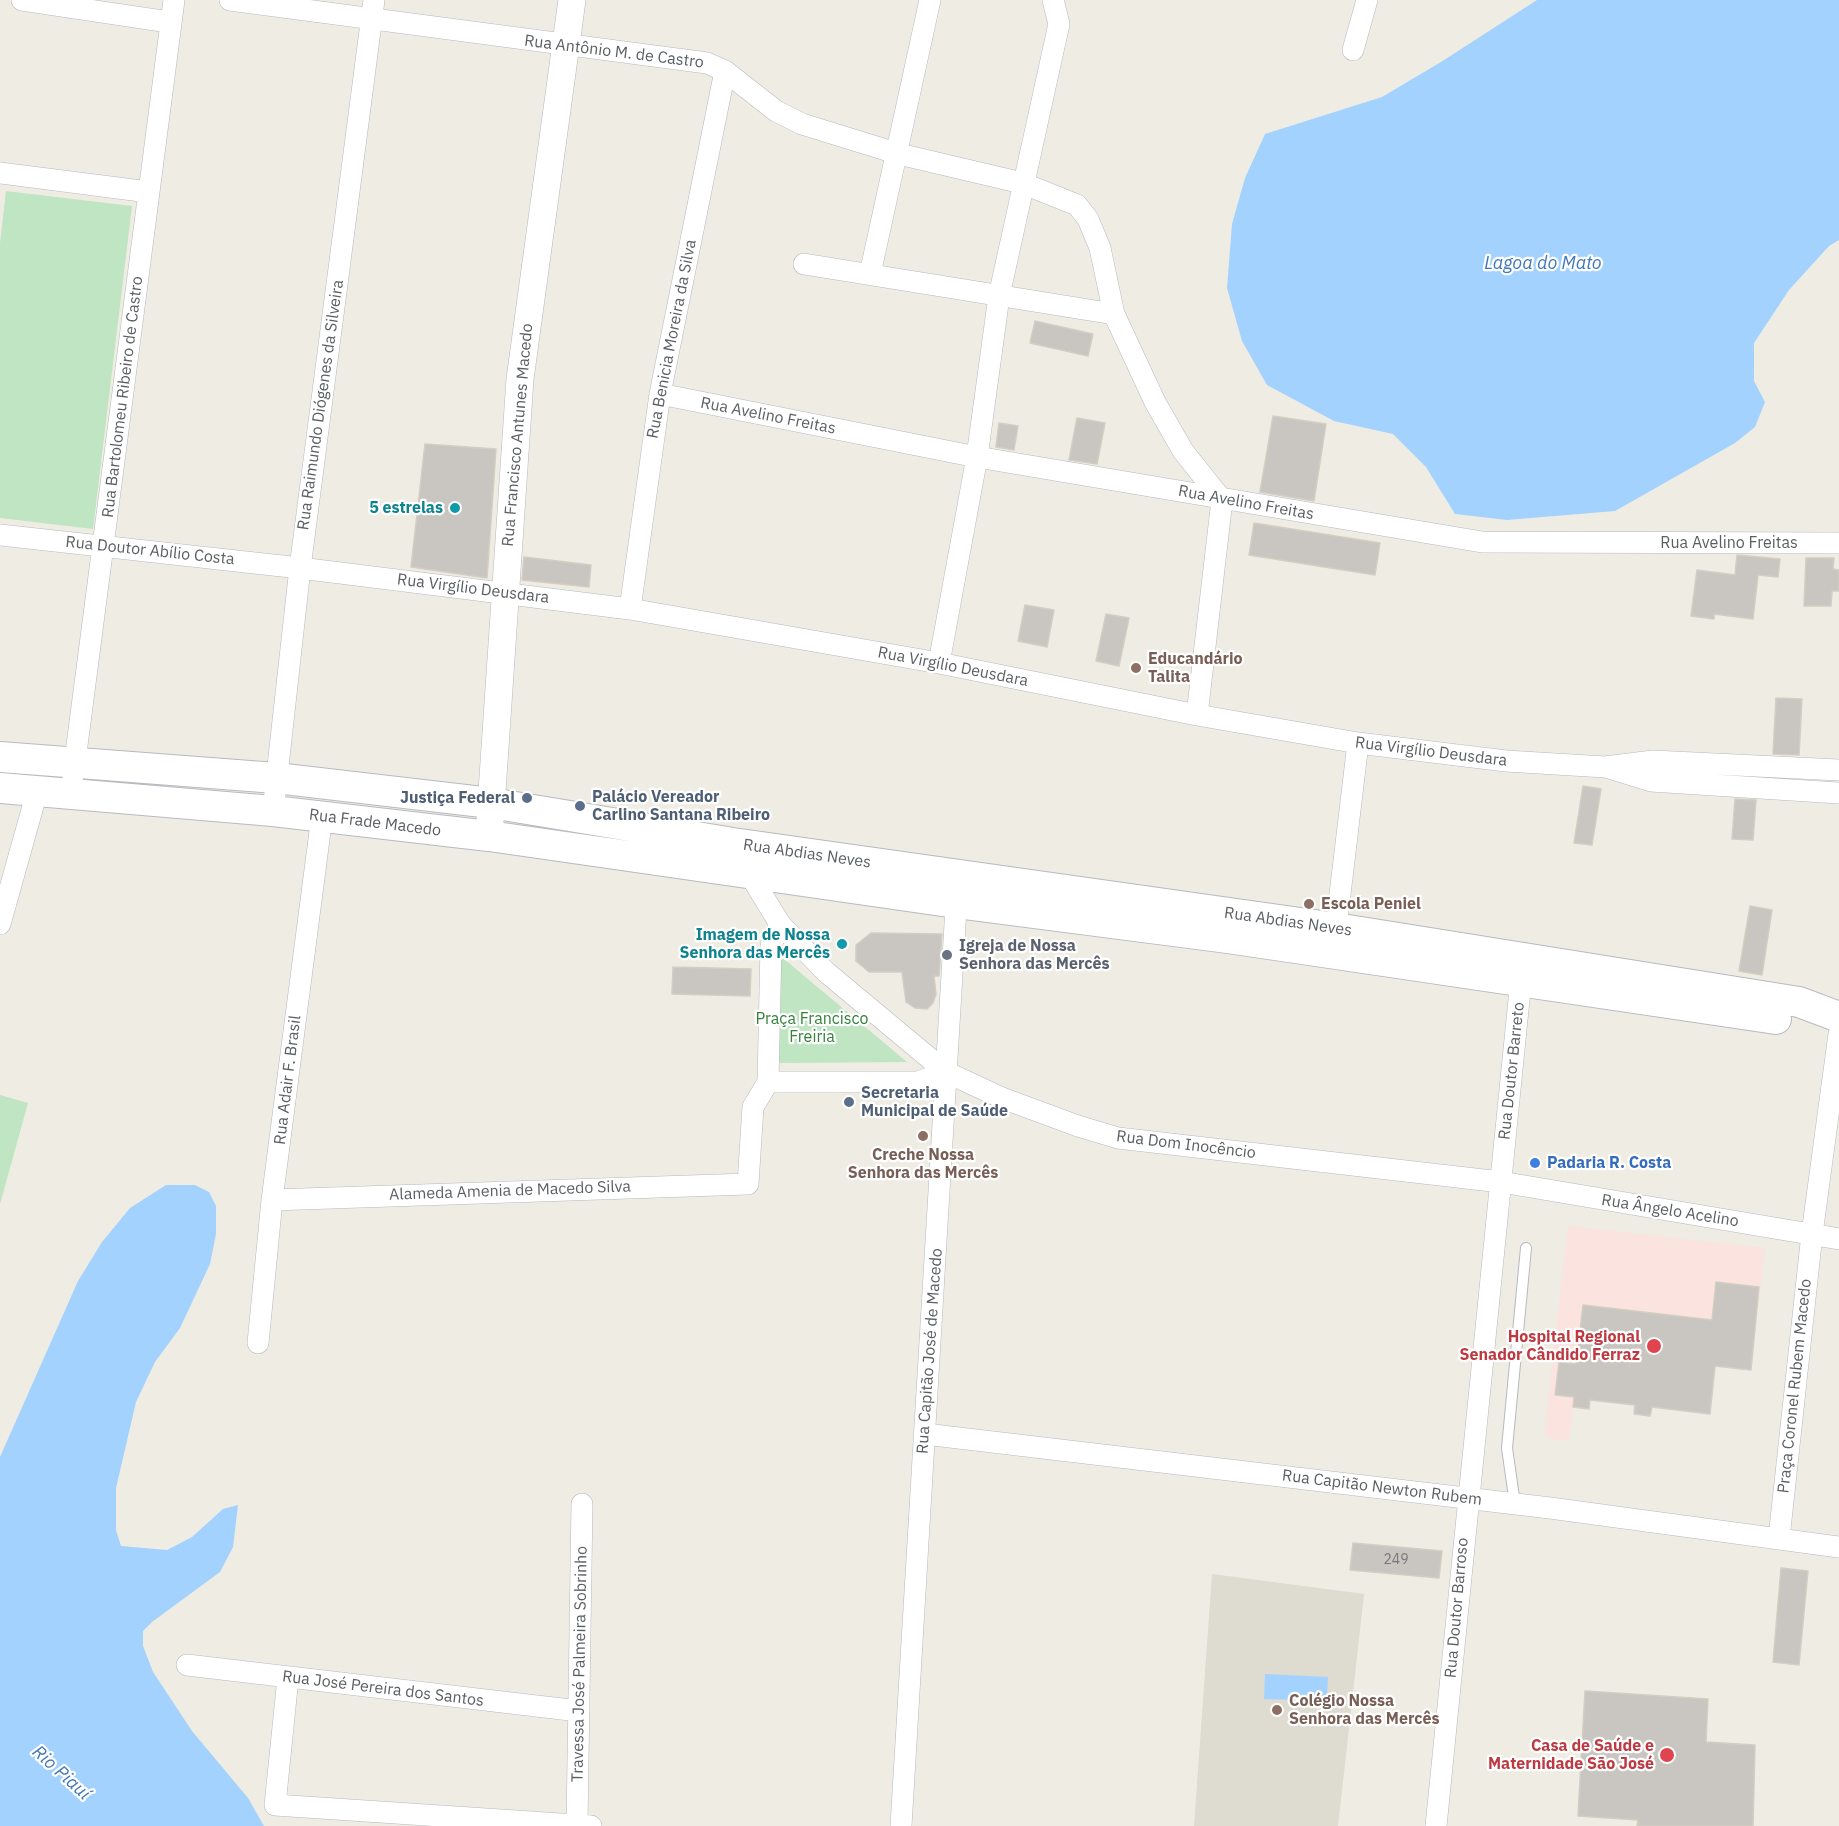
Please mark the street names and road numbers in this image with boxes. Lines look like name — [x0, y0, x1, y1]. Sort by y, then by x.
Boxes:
street label: Rua Antônio M. de Castro — [523, 31, 705, 73]
street label: Rua Benicia Moreira da Silva — [643, 238, 701, 440]
street label: Rua Bartolomeu Ribeiro de Castro — [99, 275, 147, 519]
street label: Rua Raimundo Diógenes da Silveira — [294, 279, 348, 531]
street label: Rua Francisco Antunes Macedo — [499, 322, 537, 548]
street label: Rua Avelino Freitas — [699, 393, 837, 439]
street label: Rua Avelino Freitas — [1177, 482, 1315, 524]
street label: Rua Doutor Abílio Costa — [64, 533, 236, 569]
street label: Rua Avelino Freitas — [1660, 533, 1798, 553]
street label: Rua Virgílio Deusdara — [396, 570, 550, 608]
street label: Rua Virgílio Deusdara — [876, 643, 1030, 691]
street label: Rua Virgílio Deusdara — [1354, 733, 1508, 771]
street label: Rua Frade Macedo — [308, 805, 442, 841]
street label: Rua Abdias Neves — [742, 836, 872, 872]
street label: Rua Abdias Neves — [1223, 904, 1353, 940]
street label: Rua Doutor Barreto — [1495, 1001, 1529, 1141]
street label: Rua Adair F. Brasil — [271, 1014, 305, 1146]
street label: Rua Dom Inocêncio — [1115, 1127, 1257, 1163]
street label: Alameda Amenia de Macedo Silva — [389, 1177, 631, 1205]
street label: Rua Ângelo Acelino — [1600, 1191, 1740, 1231]
street label: Rua Capitão José de Macedo — [913, 1248, 947, 1454]
street label: Praça Coronel Rubem Macedo — [1774, 1278, 1816, 1494]
street label: Rua Capitão Newton Rubem — [1281, 1466, 1483, 1510]
street label: Rua Doutor Barroso — [1441, 1537, 1473, 1679]
street label: Travessa José Palmeira Sobrinho — [568, 1546, 592, 1782]
street label: Rua José Pereira dos Santos — [281, 1667, 485, 1711]

